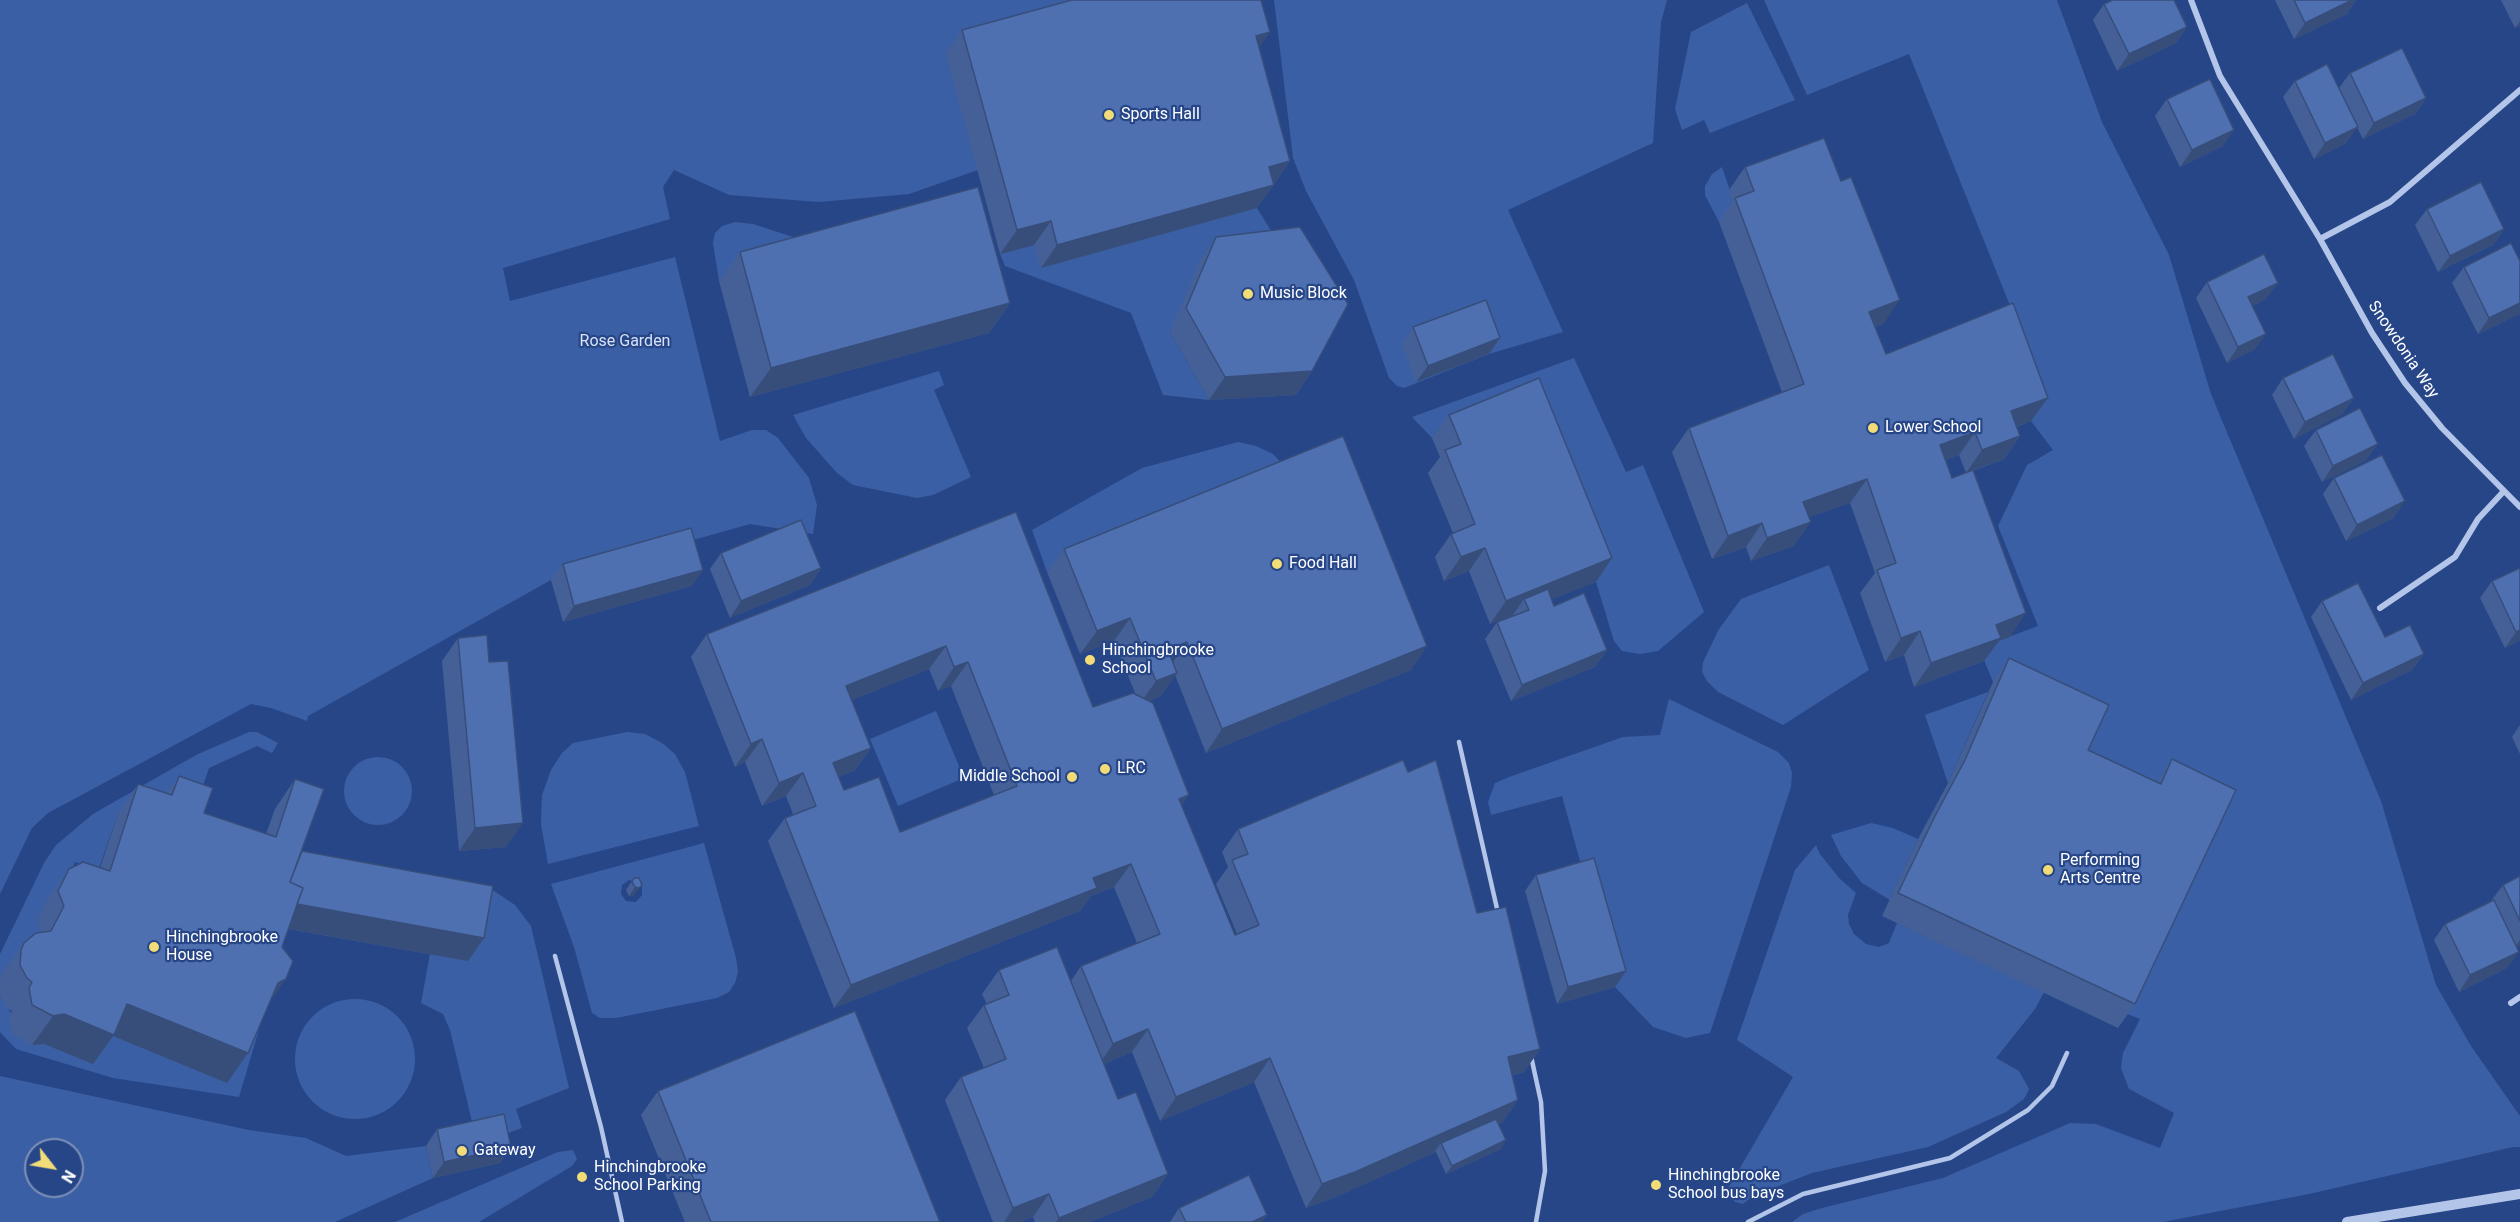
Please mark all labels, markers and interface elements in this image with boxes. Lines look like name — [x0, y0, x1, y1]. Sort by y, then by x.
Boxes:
place label: Sports Hall — [1121, 105, 1200, 125]
marker: Sports Hall — [1102, 108, 1116, 122]
place label: Music Block — [1260, 284, 1347, 304]
marker: Music Block — [1241, 287, 1255, 301]
street label: Snowdonia Way — [2363, 298, 2443, 402]
park label: Rose Garden — [580, 332, 670, 352]
place label: Lower School — [1885, 418, 1981, 438]
marker: Lower School — [1866, 421, 1880, 435]
place label: Food Hall — [1289, 554, 1357, 574]
marker: Food Hall — [1270, 557, 1284, 571]
place label: Hinchingbrooke School — [1102, 641, 1214, 679]
marker: Hinchingbrooke School — [1083, 653, 1097, 667]
place label: LRC — [1117, 759, 1146, 779]
marker: LRC — [1098, 762, 1112, 776]
place label: Middle School — [959, 767, 1060, 787]
marker: Middle School — [1065, 770, 1079, 784]
place label: Performing Arts Centre — [2060, 851, 2140, 889]
marker: Performing Arts Centre — [2041, 863, 2055, 877]
place label: Hinchingbrooke House — [166, 928, 278, 966]
marker: Hinchingbrooke House — [147, 940, 161, 954]
north arrow — [24, 1138, 84, 1198]
place label: Gateway — [474, 1141, 536, 1161]
marker: Gateway — [455, 1144, 469, 1158]
place label: Hinchingbrooke School Parking — [594, 1158, 706, 1196]
place label: Hinchingbrooke School bus bays — [1668, 1166, 1784, 1204]
text: N — [57, 1167, 79, 1186]
marker: Hinchingbrooke School Parking — [575, 1170, 589, 1184]
marker: Hinchingbrooke School bus bays — [1649, 1178, 1663, 1192]

